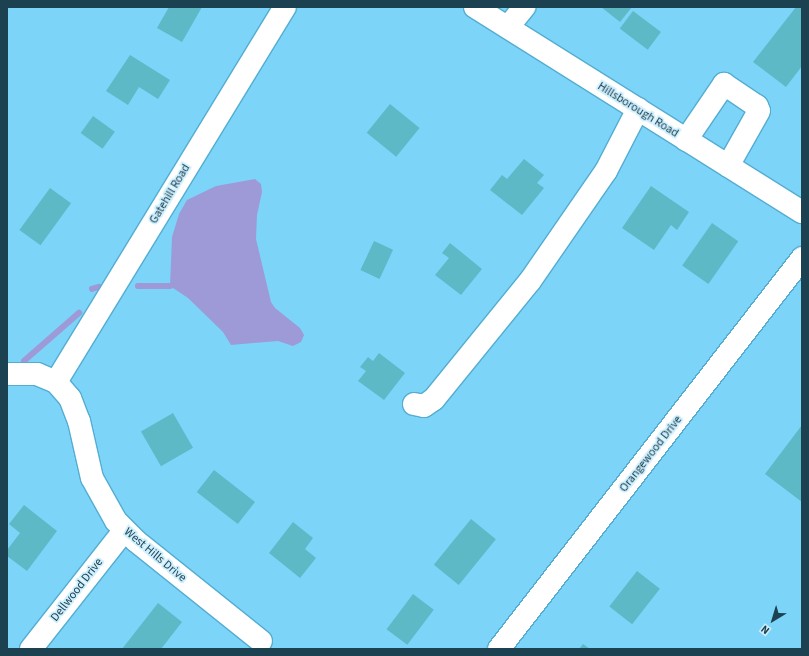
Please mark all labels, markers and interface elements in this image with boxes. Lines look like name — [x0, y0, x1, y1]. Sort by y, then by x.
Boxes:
street label: Hillsborough Road — [595, 79, 681, 141]
street label: Gatehill Road — [147, 162, 193, 226]
street label: Orangewood Drive — [617, 413, 685, 495]
street label: West Hills Drive — [121, 525, 189, 585]
street label: Dellwood Drive — [48, 556, 106, 624]
north arrow — [753, 600, 793, 640]
text: N — [758, 622, 773, 638]

